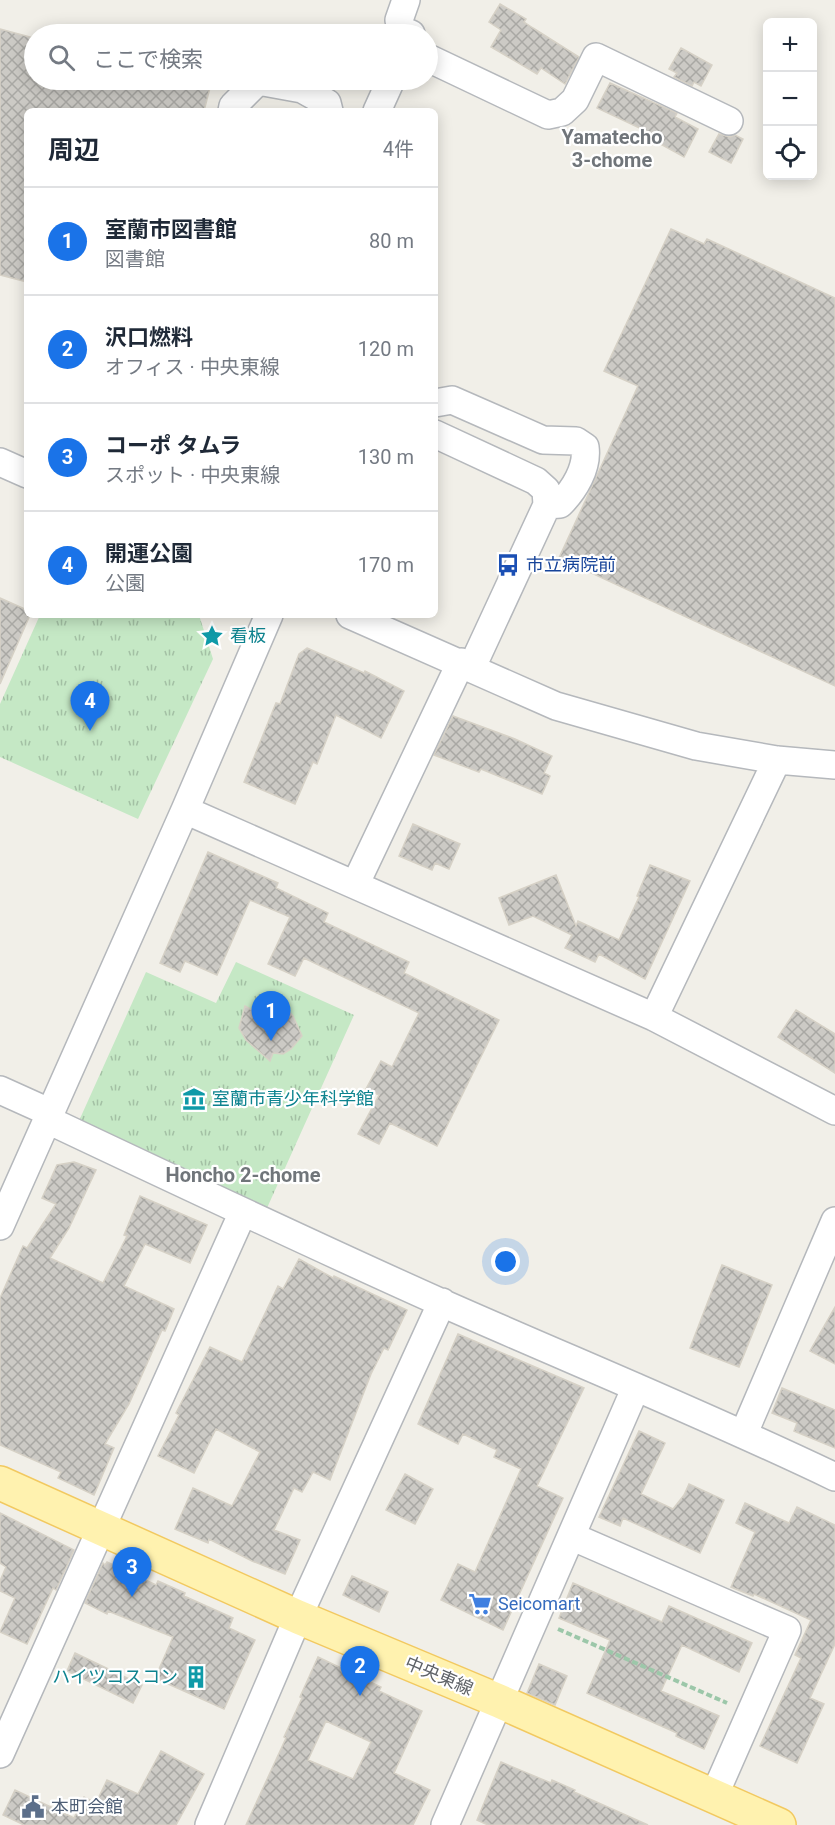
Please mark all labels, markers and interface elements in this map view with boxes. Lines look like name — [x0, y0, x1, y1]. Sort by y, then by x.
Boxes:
map controls — [763, 18, 817, 180]
button: + — [763, 18, 817, 72]
search box — [24, 24, 438, 90]
icon: search — [45, 41, 78, 74]
text: ここで検索 — [93, 47, 203, 72]
button: − — [763, 72, 817, 126]
district label: Yamatecho 3-chome — [562, 125, 662, 172]
button: locate — [763, 126, 817, 180]
text: 周辺 — [48, 135, 100, 165]
text: 4件 — [383, 137, 414, 161]
text: 室蘭市図書館 — [105, 217, 237, 242]
text: 1 — [62, 229, 73, 253]
text: 80 m — [369, 229, 414, 253]
text: 図書館 — [105, 247, 165, 271]
text: 沢口燃料 — [105, 325, 193, 350]
text: 2 — [62, 337, 73, 361]
text: 120 m — [358, 337, 414, 361]
text: オフィス · 中央東線 — [105, 355, 280, 379]
text: コーポ タムラ — [105, 433, 241, 458]
text: 3 — [62, 445, 73, 469]
text: 130 m — [358, 445, 414, 469]
text: スポット · 中央東線 — [105, 463, 280, 487]
text: 開運公園 — [105, 541, 193, 566]
bus stop icon: 市立病院前 — [495, 552, 521, 578]
text: 4 — [62, 553, 73, 577]
text: 170 m — [358, 553, 414, 577]
place label: 市立病院前 — [526, 554, 616, 575]
text: 公園 — [105, 571, 145, 595]
place icon: 看板 — [199, 623, 225, 649]
place label: 看板 — [230, 625, 266, 646]
pin: 4 — [70, 682, 110, 731]
pin: 1 — [252, 992, 290, 1041]
museum icon: 室蘭市青少年科学館 — [181, 1086, 207, 1112]
place label: 室蘭市青少年科学館 — [212, 1088, 374, 1109]
district label: Honcho 2-chome — [166, 1163, 321, 1187]
your location — [491, 1247, 520, 1276]
pin: 3 — [112, 1548, 152, 1597]
supermarket icon: Seicomart — [467, 1591, 493, 1617]
place label: Seicomart — [498, 1593, 580, 1614]
pin: 2 — [340, 1646, 380, 1696]
street label: 中央東線 — [402, 1652, 476, 1699]
building icon: ハイツコスコン — [183, 1664, 209, 1690]
place label: ハイツコスコン — [52, 1666, 178, 1687]
public building icon: 本町会館 — [20, 1794, 46, 1820]
place label: 本町会館 — [51, 1796, 123, 1817]

